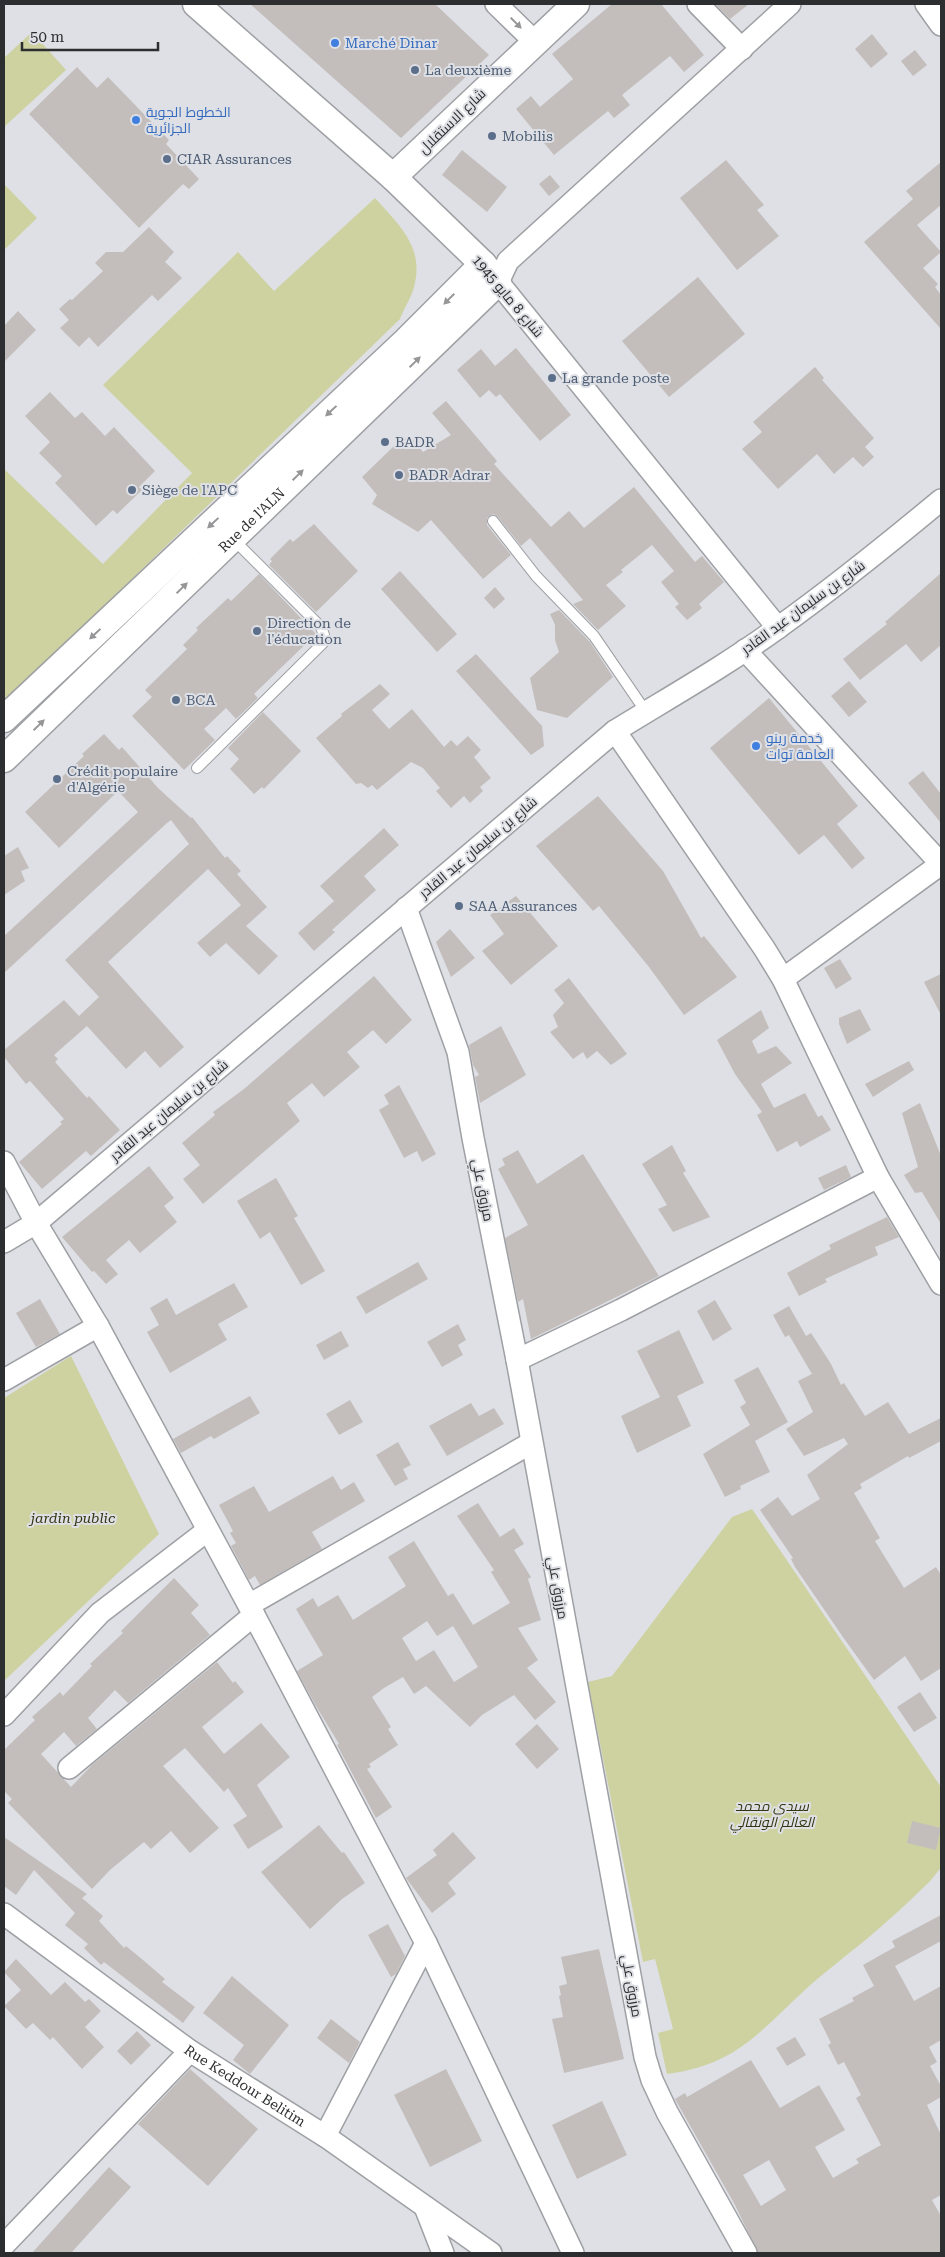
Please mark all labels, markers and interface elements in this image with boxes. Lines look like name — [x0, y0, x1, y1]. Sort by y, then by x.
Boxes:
one-way arrow — [509, 17, 521, 29]
scale bar — [22, 20, 159, 52]
text: 50 m — [30, 28, 65, 46]
place label: Marché Dinar — [345, 35, 437, 51]
marker: Marché Dinar — [329, 37, 341, 49]
place label: La deuxième — [425, 62, 511, 78]
marker: La deuxième — [409, 64, 421, 76]
street label: شارع الاستقلال — [415, 85, 489, 158]
place label: الخطوط الجوية الجزائرية — [146, 104, 231, 136]
marker: الخطوط الجوية الجزائرية — [130, 114, 142, 126]
place label: Mobilis — [502, 128, 553, 144]
marker: Mobilis — [486, 130, 498, 142]
place label: CIAR Assurances — [177, 151, 292, 167]
marker: CIAR Assurances — [161, 153, 173, 165]
street label: شارع 8 مايو 1945 — [468, 252, 547, 341]
one-way arrow — [443, 293, 455, 305]
one-way arrow — [409, 356, 421, 368]
place label: La grande poste — [562, 370, 670, 386]
marker: La grande poste — [546, 372, 558, 384]
one-way arrow — [326, 405, 338, 417]
place label: BADR — [395, 434, 435, 450]
marker: BADR — [379, 436, 391, 448]
place label: BADR Adrar — [409, 467, 490, 483]
one-way arrow — [292, 469, 304, 481]
marker: BADR Adrar — [393, 469, 405, 481]
place label: Siège de l'APC — [142, 482, 237, 498]
marker: Siège de l'APC — [126, 484, 138, 496]
street label: Rue de l'ALN — [215, 485, 288, 556]
one-way arrow — [207, 517, 219, 528]
street label: شارع بن سليمان عبد القادر — [737, 557, 868, 659]
one-way arrow — [175, 582, 187, 594]
place label: Direction de l'éducation — [267, 615, 351, 647]
marker: Direction de l'éducation — [251, 625, 263, 637]
one-way arrow — [89, 628, 101, 640]
place label: BCA — [186, 692, 215, 708]
marker: BCA — [170, 694, 182, 706]
one-way arrow — [33, 719, 45, 731]
place label: خدمة رينو العامة توات — [766, 730, 834, 762]
marker: خدمة رينو العامة توات — [750, 740, 762, 752]
place label: Crédit populaire d'Algérie — [67, 763, 178, 795]
marker: Crédit populaire d'Algérie — [51, 773, 63, 785]
street label: شارع بن سليمان عبد القادر — [415, 793, 541, 902]
place label: SAA Assurances — [469, 898, 578, 914]
marker: SAA Assurances — [453, 900, 465, 912]
street label: شارع بن سليمان عبد القادر — [106, 1056, 232, 1165]
street label: مرزوق علي — [465, 1157, 497, 1223]
park label: jardin public — [28, 1510, 116, 1526]
street label: مرزوق علي — [541, 1556, 571, 1621]
park label: سيدي محمد العالم الونقالي — [730, 1798, 815, 1834]
street label: مرزوق علي — [615, 1954, 645, 2019]
street label: Rue Keddour Belitim — [181, 2042, 309, 2130]

